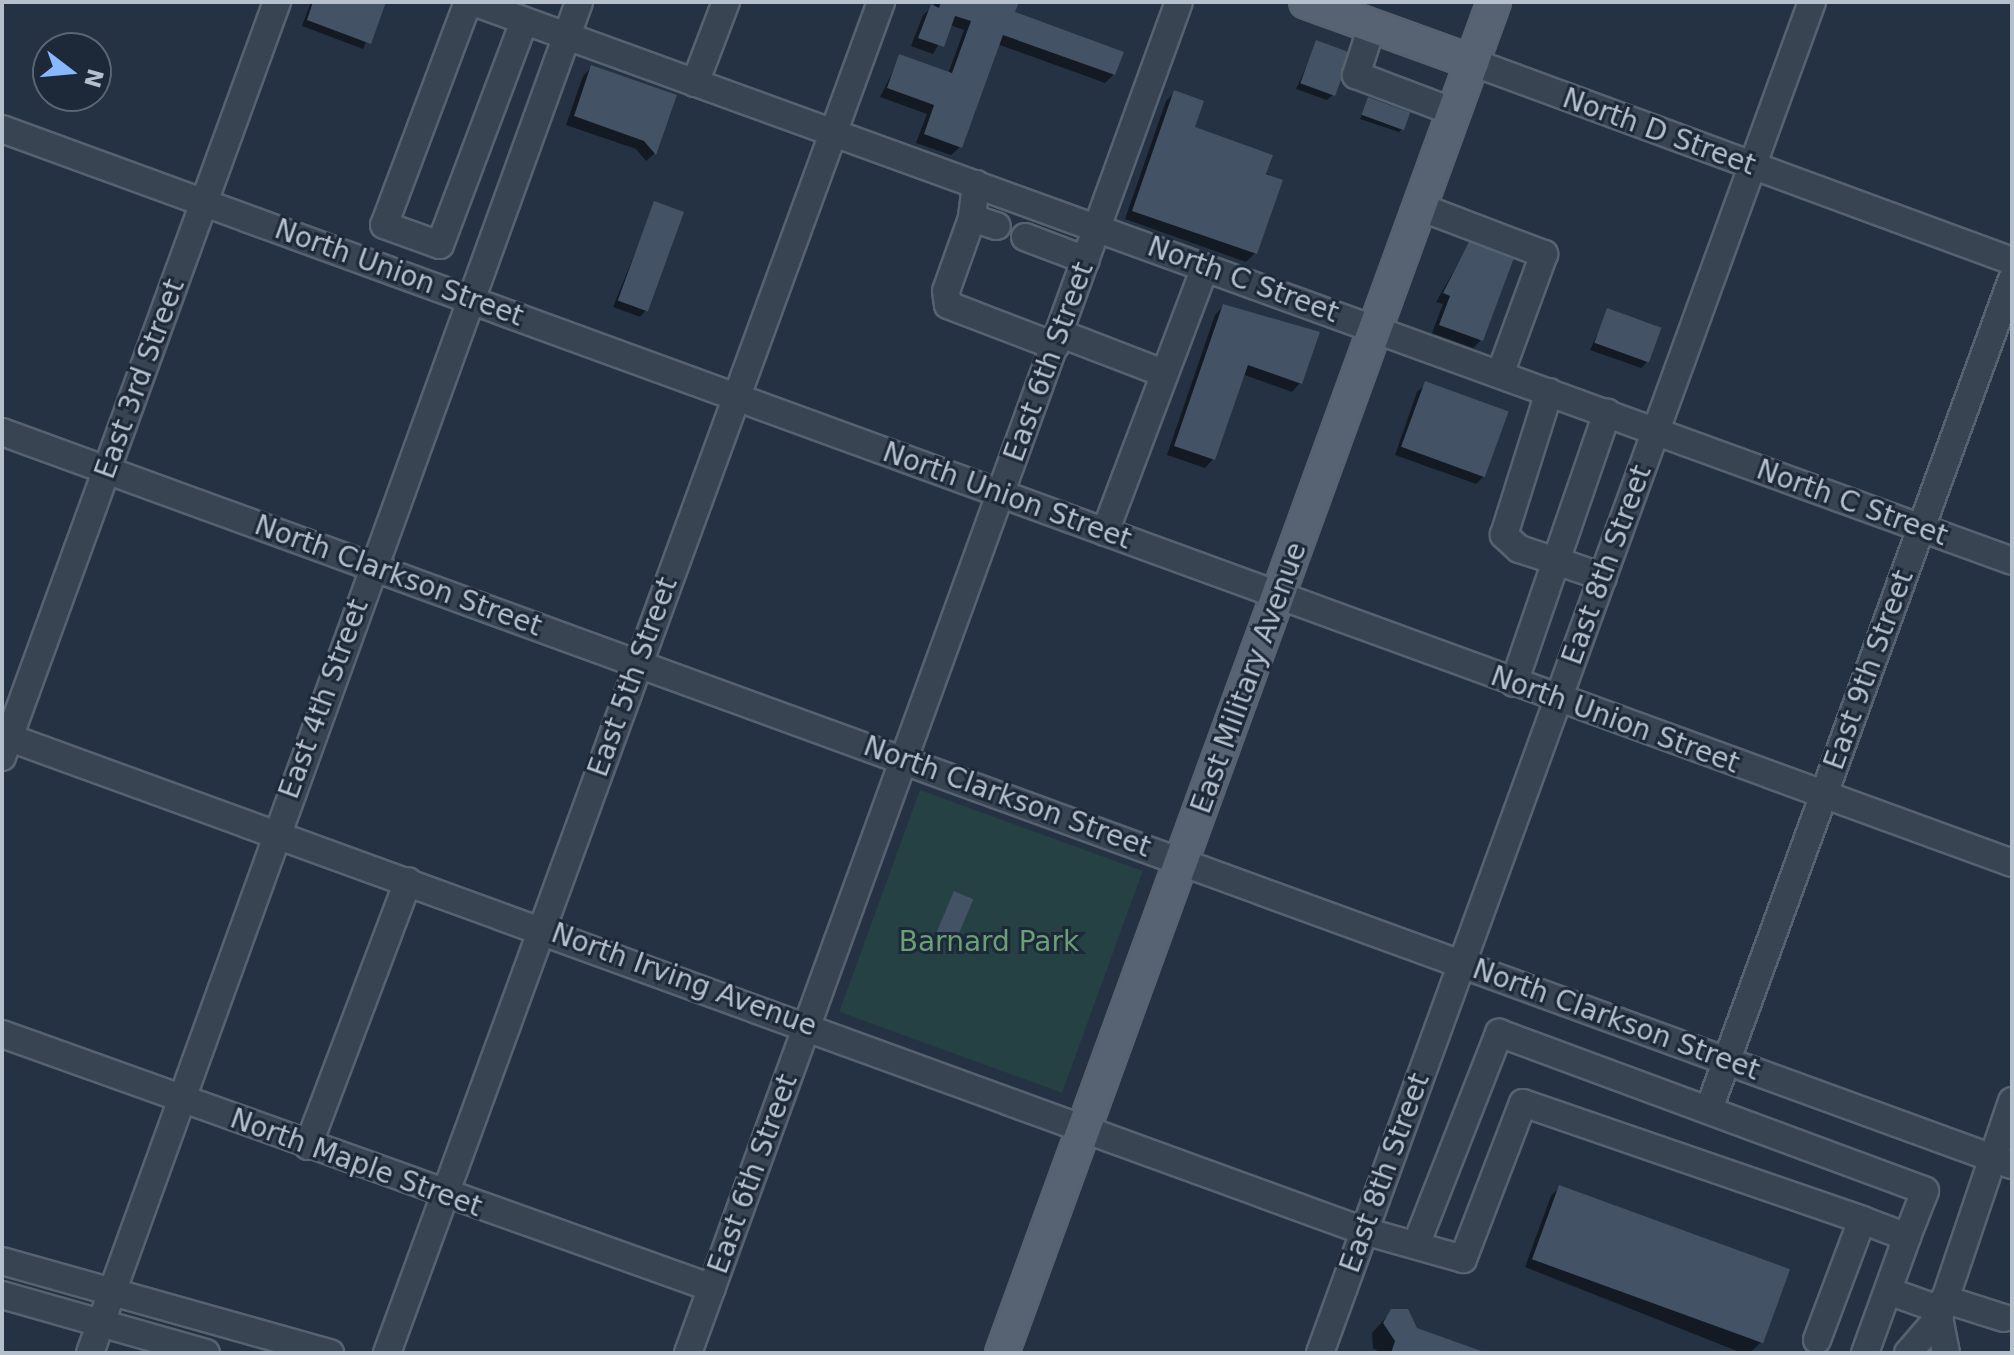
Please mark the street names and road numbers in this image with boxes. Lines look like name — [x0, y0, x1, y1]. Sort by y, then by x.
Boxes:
street label: North D Street — [1558, 82, 1760, 182]
street label: North Union Street — [270, 212, 528, 334]
street label: North C Street — [1143, 230, 1343, 330]
street label: East 6th Street — [997, 258, 1101, 466]
street label: East 3rd Street — [88, 275, 192, 483]
street label: North Union Street — [878, 435, 1136, 557]
street label: North C Street — [1752, 453, 1952, 553]
street label: East 8th Street — [1555, 461, 1659, 669]
street label: North Clarkson Street — [250, 508, 546, 644]
street label: East Military Avenue — [1184, 538, 1314, 818]
street label: East 9th Street — [1817, 566, 1921, 774]
street label: East 5th Street — [581, 573, 685, 781]
street label: East 4th Street — [272, 595, 376, 803]
street label: North Union Street — [1486, 659, 1744, 781]
street label: North Clarkson Street — [859, 729, 1155, 865]
street label: North Irving Avenue — [547, 916, 821, 1044]
street label: North Clarkson Street — [1468, 952, 1764, 1088]
street label: East 8th Street — [1333, 1069, 1437, 1277]
street label: East 6th Street — [701, 1070, 805, 1278]
street label: North Maple Street — [226, 1102, 486, 1224]

